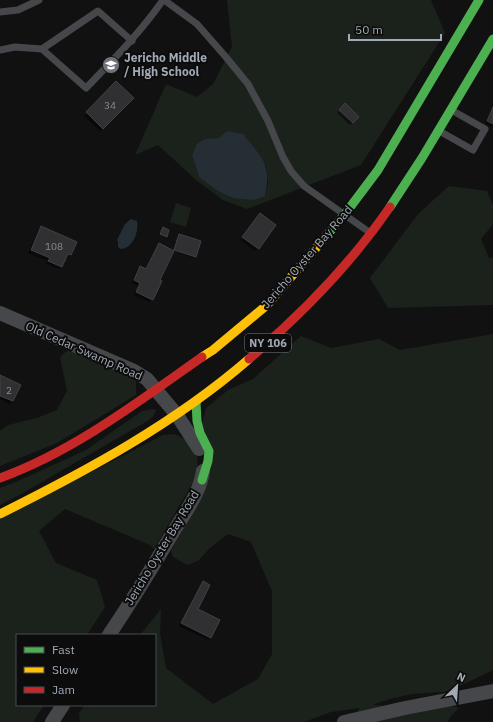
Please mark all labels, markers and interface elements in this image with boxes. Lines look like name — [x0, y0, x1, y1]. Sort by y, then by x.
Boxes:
scale bar — [349, 16, 441, 42]
text: 50 m — [355, 22, 383, 37]
place label: Jericho Middle / High School — [124, 50, 207, 79]
school or university icon: Jericho Middle / High School — [101, 55, 121, 75]
house number: 34 — [104, 99, 116, 112]
street label: Jericho Oyster Bay Road — [258, 202, 355, 311]
house number: 108 — [45, 240, 63, 253]
street label: Old Cedar Swamp Road — [23, 318, 145, 383]
road number: NY 106 — [245, 334, 291, 352]
house number: 2 — [6, 384, 12, 397]
street label: Jericho Oyster Bay Road — [121, 488, 202, 608]
legend — [16, 634, 156, 706]
text: Fast — [52, 642, 75, 657]
text: Slow — [52, 662, 78, 677]
north arrow — [437, 666, 477, 706]
text: N — [455, 669, 468, 685]
text: Jam — [52, 682, 75, 697]

